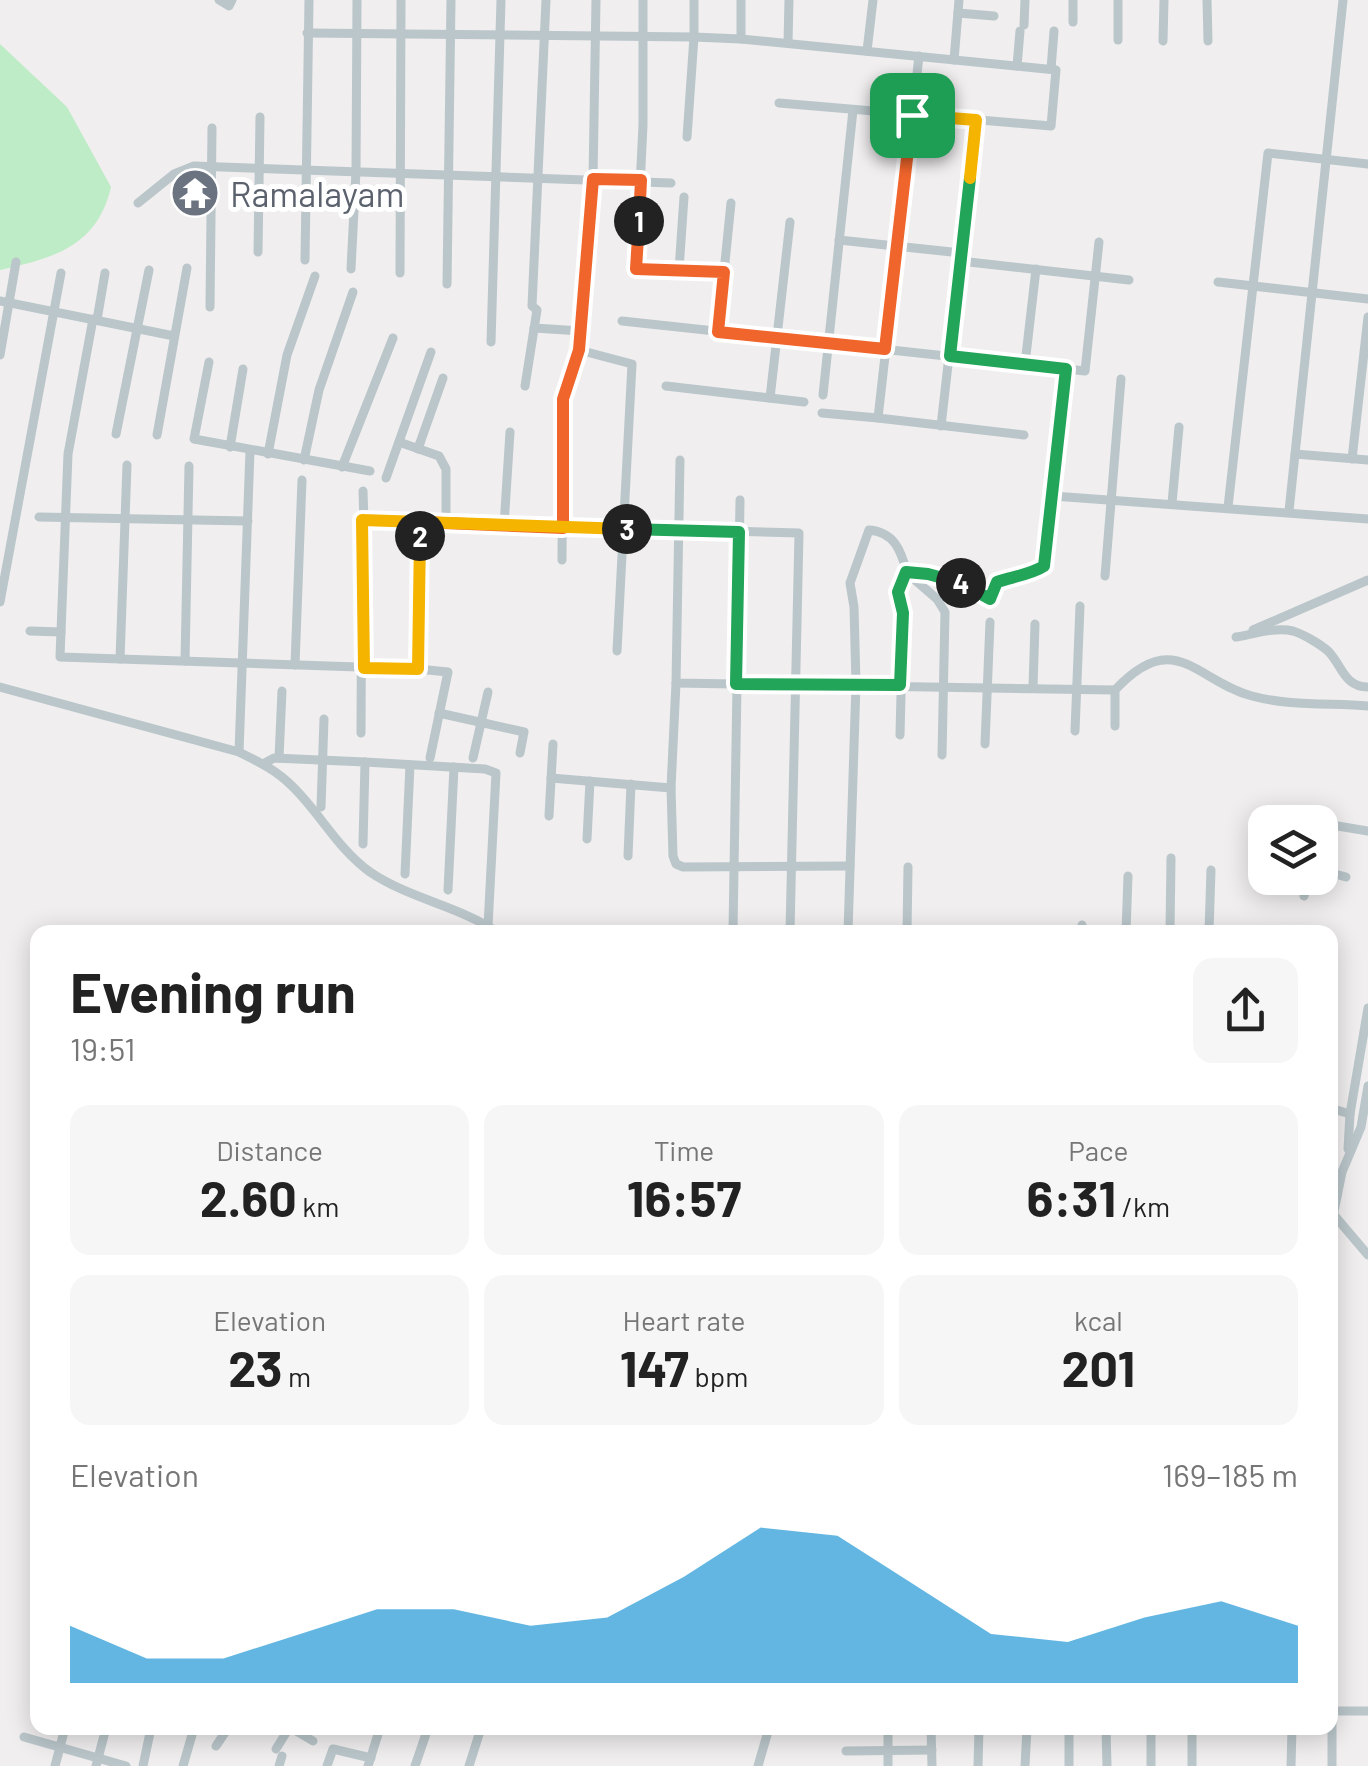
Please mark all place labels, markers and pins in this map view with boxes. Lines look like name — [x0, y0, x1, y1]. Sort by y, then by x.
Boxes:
pin — [870, 73, 955, 158]
temple icon: Ramalayam — [169, 167, 221, 219]
place label: Ramalayam — [230, 172, 404, 214]
pin: 1 — [614, 196, 664, 246]
pin: 3 — [602, 504, 652, 554]
pin: 2 — [395, 511, 445, 561]
pin: 4 — [936, 558, 986, 608]

